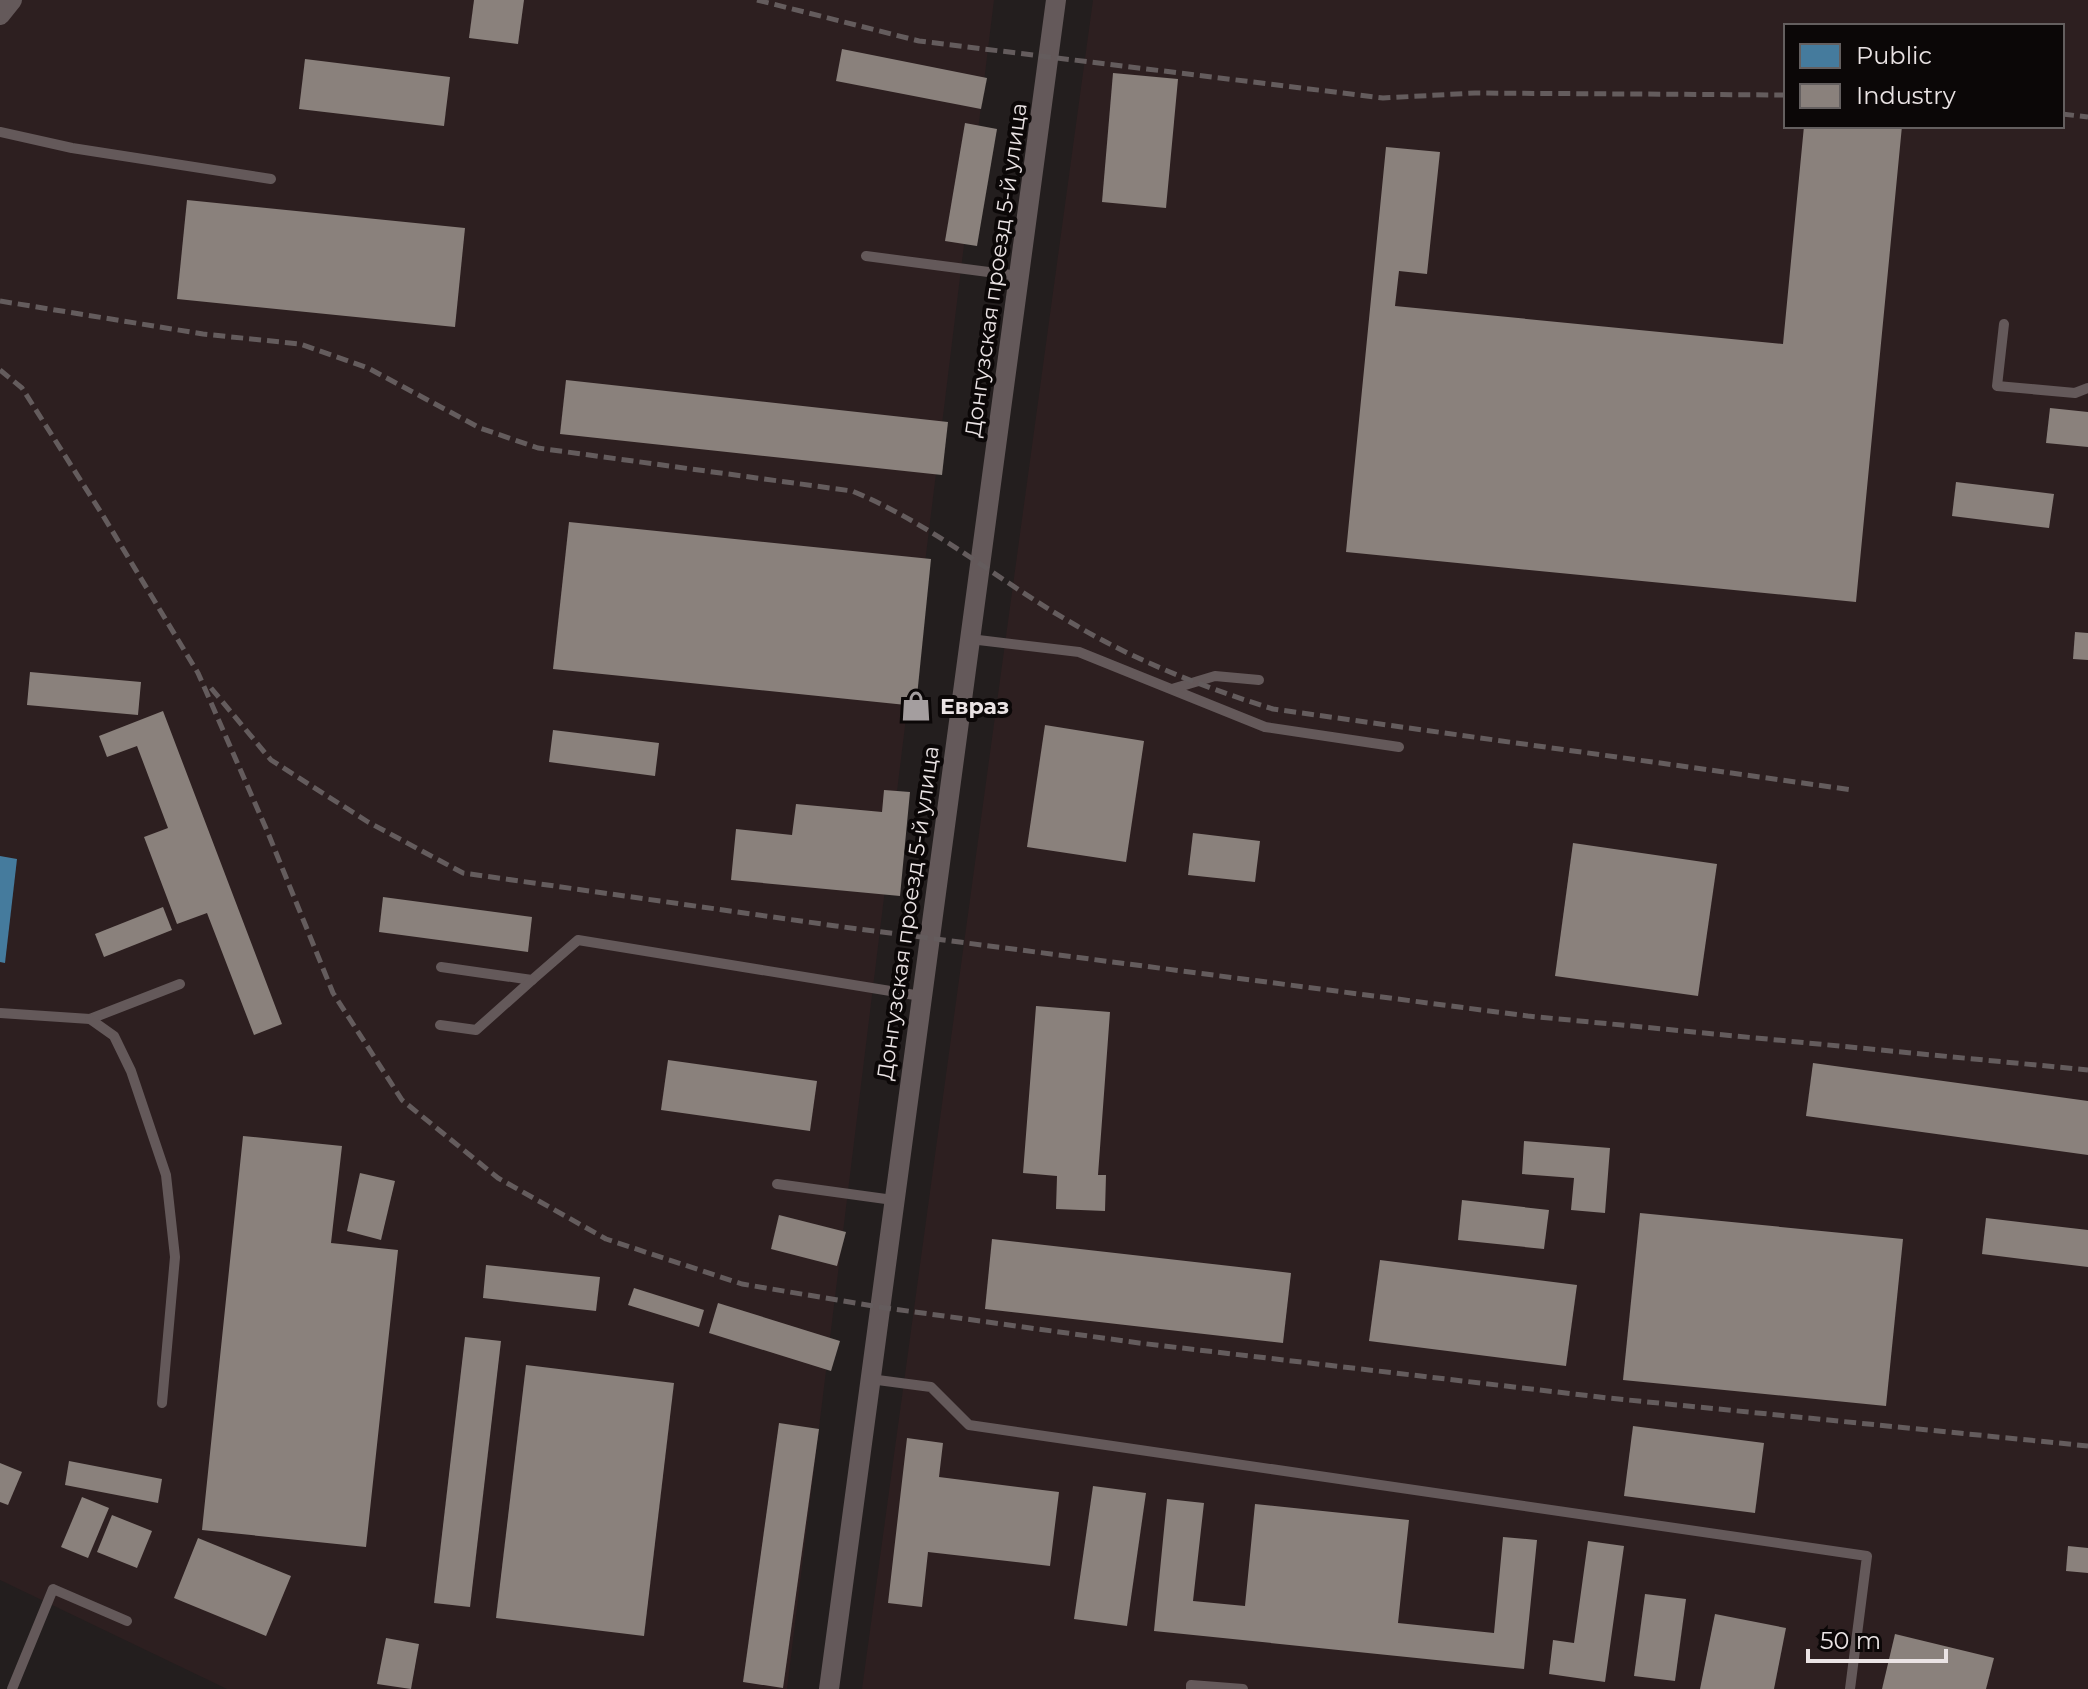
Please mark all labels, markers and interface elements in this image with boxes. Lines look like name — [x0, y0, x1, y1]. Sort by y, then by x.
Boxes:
legend — [1784, 24, 2064, 128]
text: Public — [1856, 41, 1932, 70]
text: Industry — [1856, 81, 1956, 110]
street label: Донгузская проезд 5-й улица — [959, 101, 1033, 439]
shop icon: Евраз — [899, 689, 933, 723]
place label: Евраз — [940, 693, 1009, 720]
street label: Донгузская проезд 5-й улица — [871, 744, 945, 1082]
scale bar — [1808, 1613, 1946, 1663]
text: 50 m — [1820, 1626, 1881, 1655]

